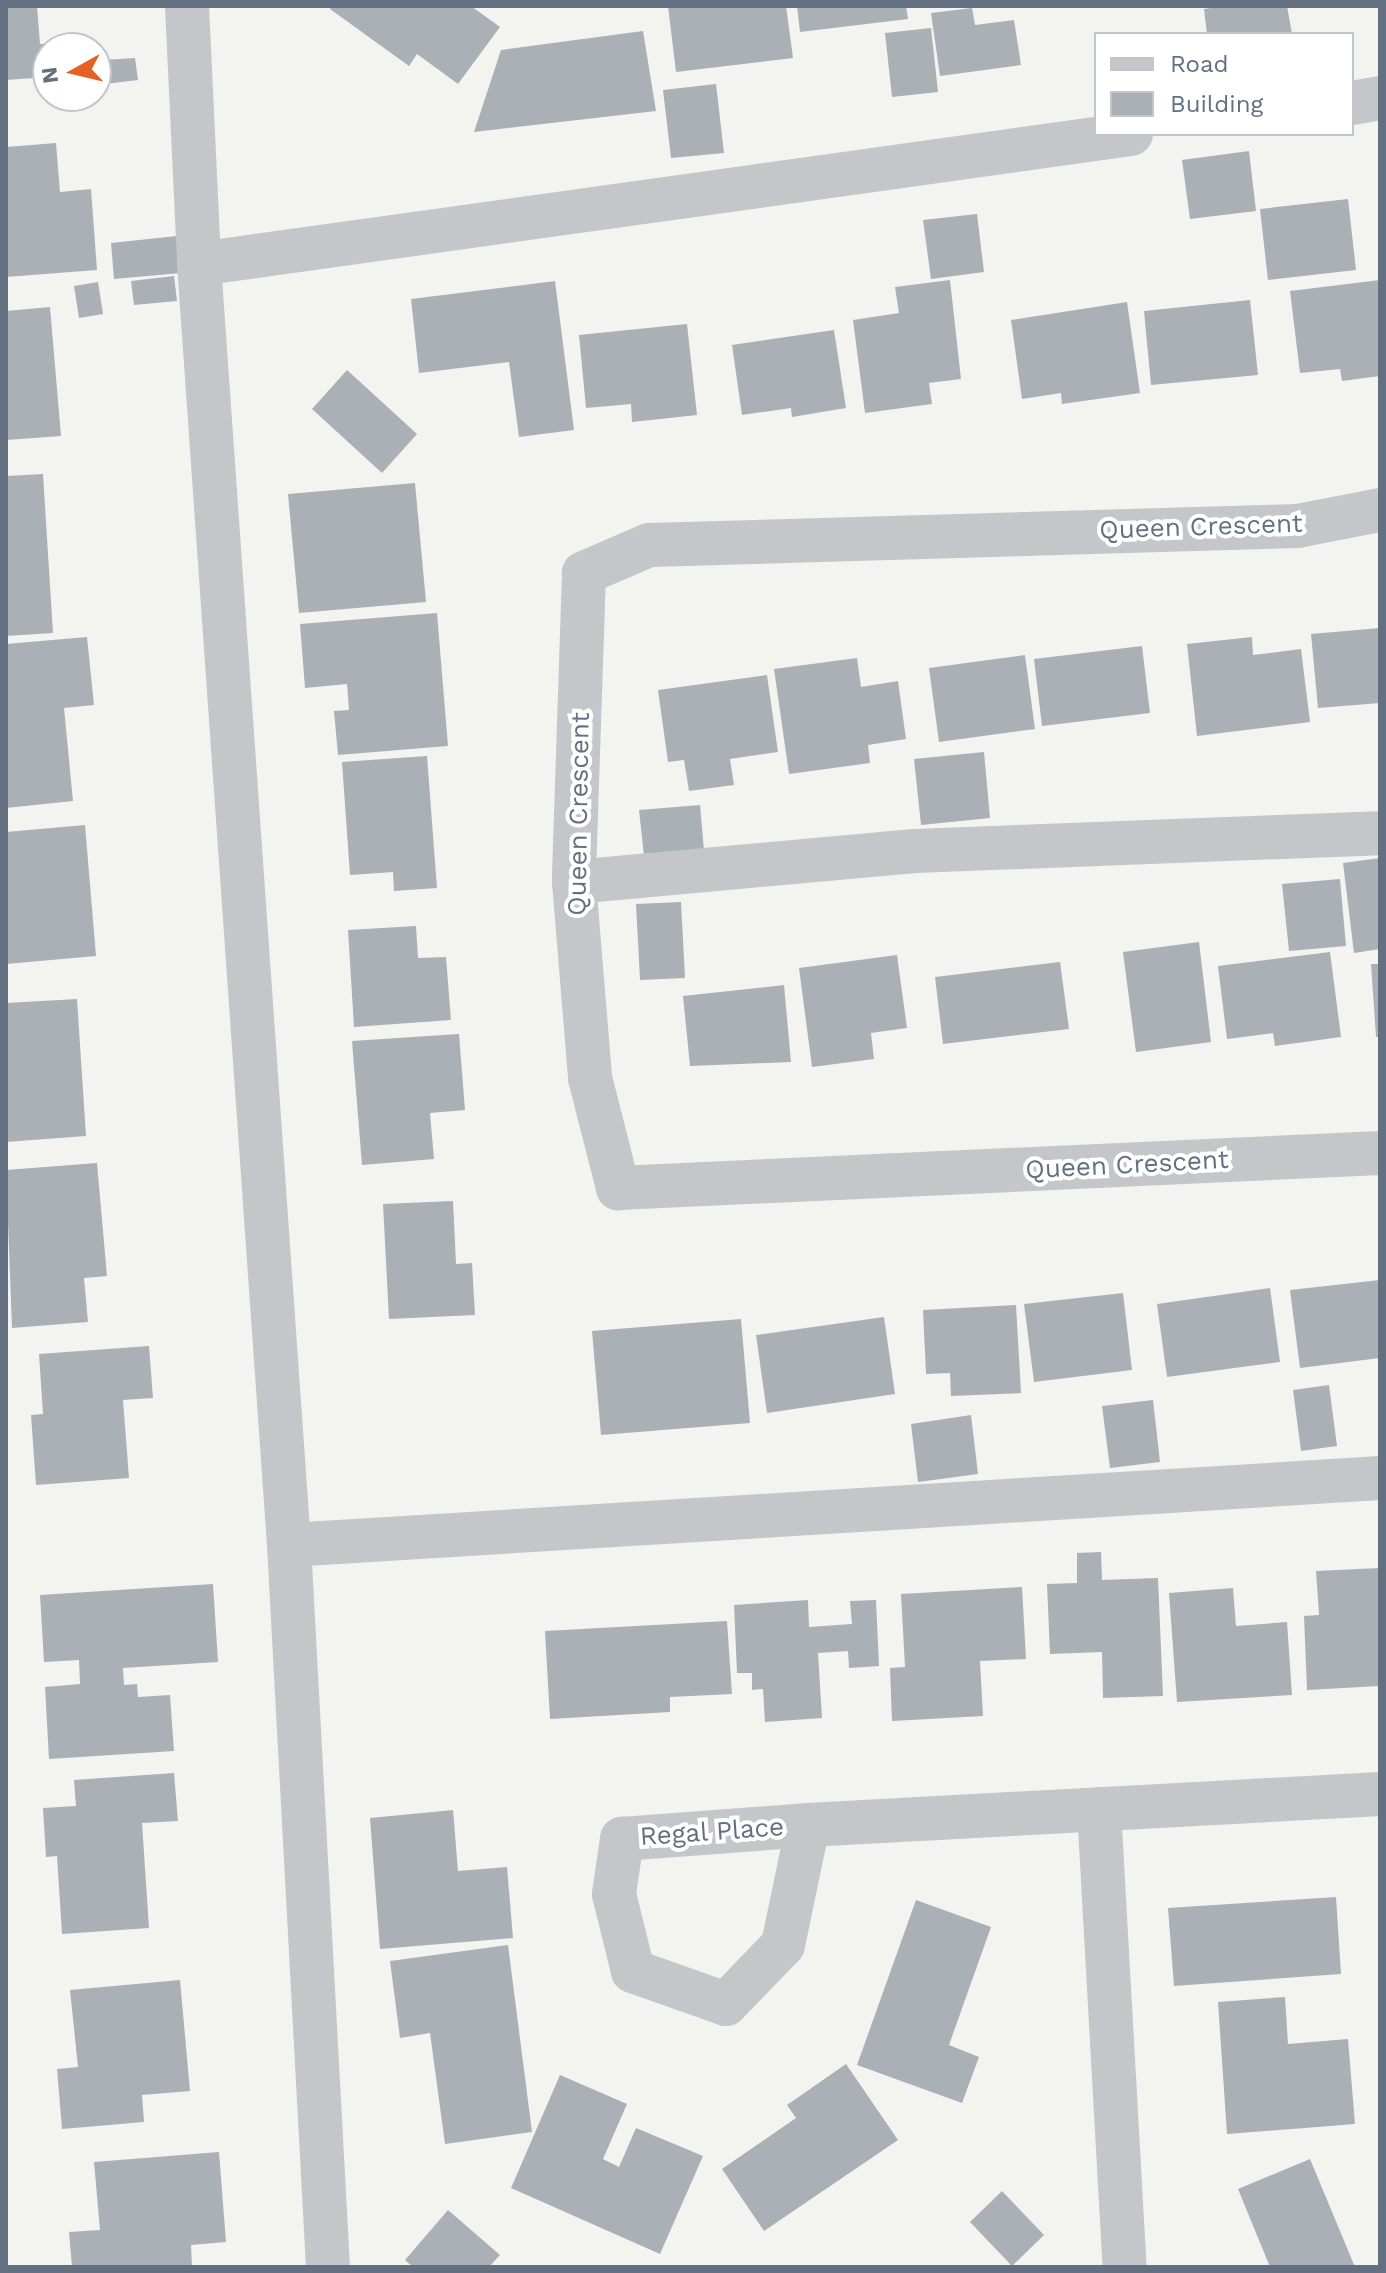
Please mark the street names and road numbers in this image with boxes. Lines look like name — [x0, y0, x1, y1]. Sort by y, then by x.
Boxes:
street label: Queen Crescent — [1099, 508, 1303, 546]
street label: Queen Crescent — [562, 712, 596, 916]
street label: Queen Crescent — [1025, 1144, 1229, 1186]
street label: Regal Place — [638, 1811, 786, 1853]

